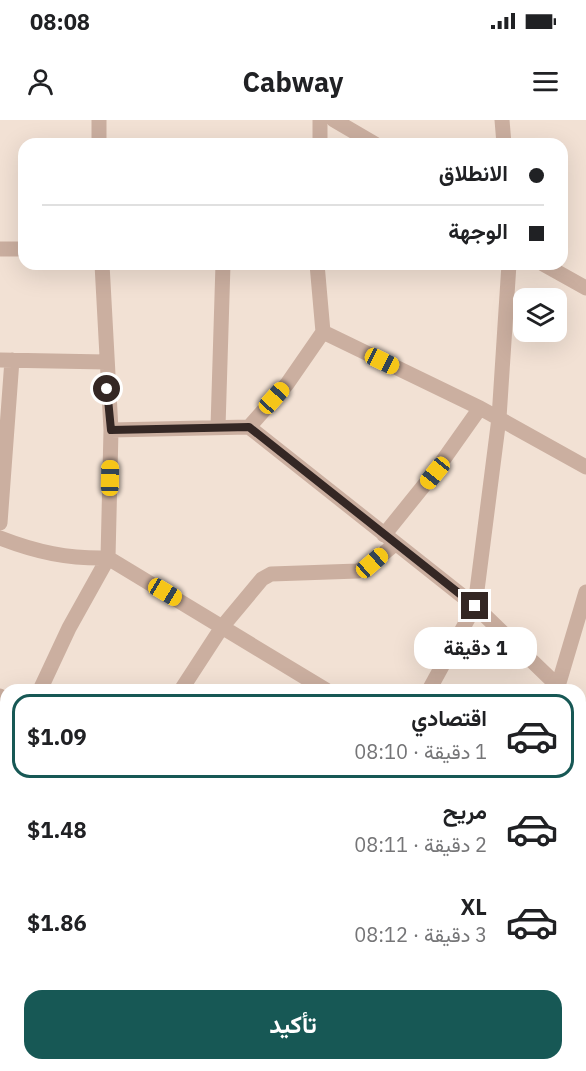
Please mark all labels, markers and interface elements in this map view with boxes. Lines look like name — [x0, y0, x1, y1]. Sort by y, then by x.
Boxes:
text: 08:08 — [30, 7, 90, 36]
text: Cabway — [243, 64, 343, 99]
icon: person — [24, 65, 57, 98]
icon: menu — [529, 65, 562, 98]
text: الانطلاق — [439, 158, 508, 187]
text: الوجهة — [448, 216, 508, 245]
map controls — [513, 288, 567, 342]
button: layers — [513, 288, 567, 342]
car — [362, 345, 402, 377]
route start — [93, 375, 120, 402]
car — [255, 379, 293, 417]
car — [417, 453, 453, 493]
car — [101, 460, 119, 496]
car — [353, 544, 391, 582]
car — [145, 575, 185, 609]
route end — [461, 592, 488, 619]
callout: 1 دقيقة — [414, 627, 536, 669]
text: 1 دقيقة — [444, 634, 507, 661]
text: اقتصادي — [411, 703, 487, 732]
icon: car — [505, 709, 559, 763]
text: $1.09 — [27, 722, 87, 751]
text: 1 دقيقة · 08:10 — [354, 738, 487, 765]
text: مريح — [443, 796, 487, 825]
icon: car — [505, 802, 559, 856]
text: $1.48 — [27, 815, 87, 844]
text: 2 دقيقة · 08:11 — [354, 831, 487, 858]
text: XL — [461, 892, 487, 921]
icon: car — [505, 895, 559, 949]
text: $1.86 — [27, 908, 87, 937]
text: 3 دقيقة · 08:12 — [354, 921, 487, 948]
button: تأكيد — [24, 990, 562, 1059]

